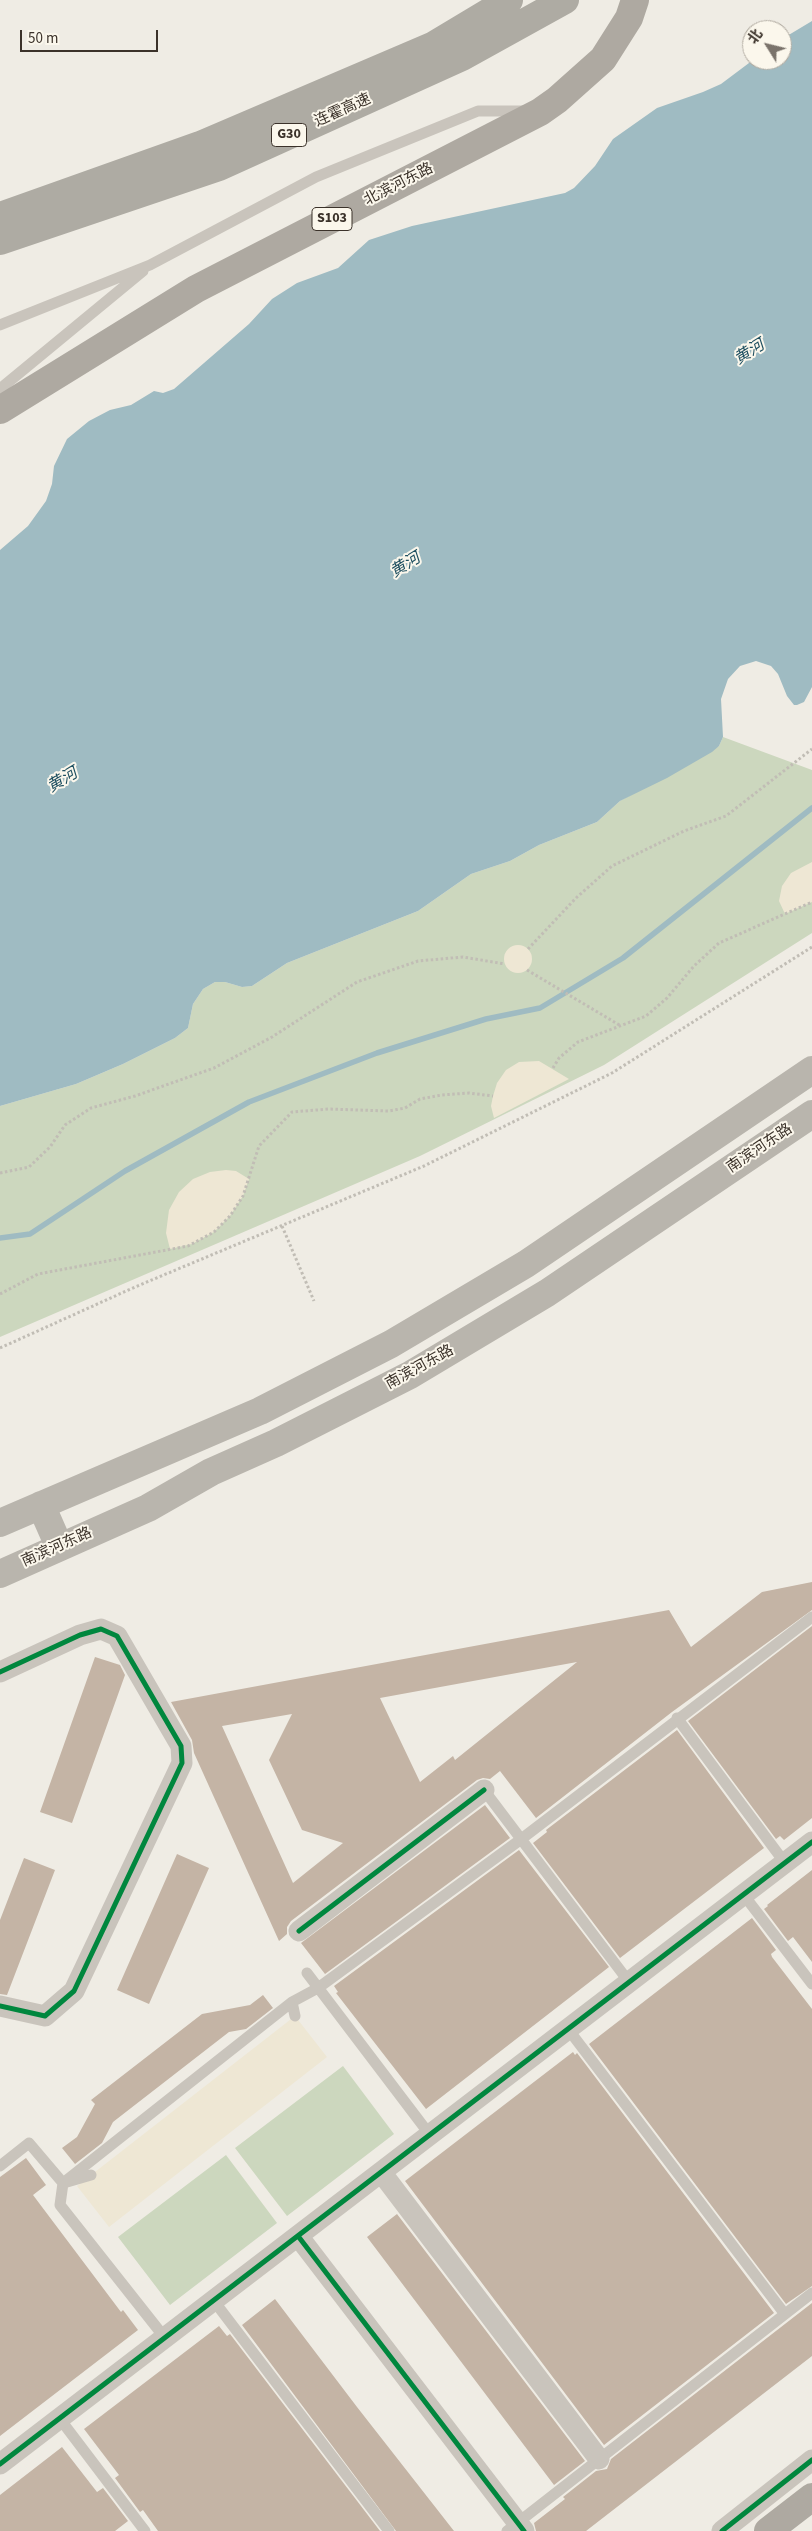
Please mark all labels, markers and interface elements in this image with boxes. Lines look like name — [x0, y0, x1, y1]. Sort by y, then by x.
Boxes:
scale bar — [22, 20, 160, 52]
north arrow — [742, 20, 792, 70]
text: 北 — [743, 25, 768, 48]
text: 50 m — [28, 28, 58, 49]
street label: 连霍高速 — [312, 91, 374, 131]
road number: G30 — [272, 124, 306, 146]
street label: 北滨河东路 — [362, 160, 436, 210]
road number: S103 — [312, 208, 352, 230]
water label: 黄河 — [731, 336, 769, 370]
water label: 黄河 — [387, 549, 425, 583]
water label: 黄河 — [44, 765, 82, 797]
street label: 南滨河东路 — [724, 1121, 796, 1177]
street label: 南滨河东路 — [383, 1342, 457, 1394]
street label: 南滨河东路 — [19, 1525, 95, 1571]

